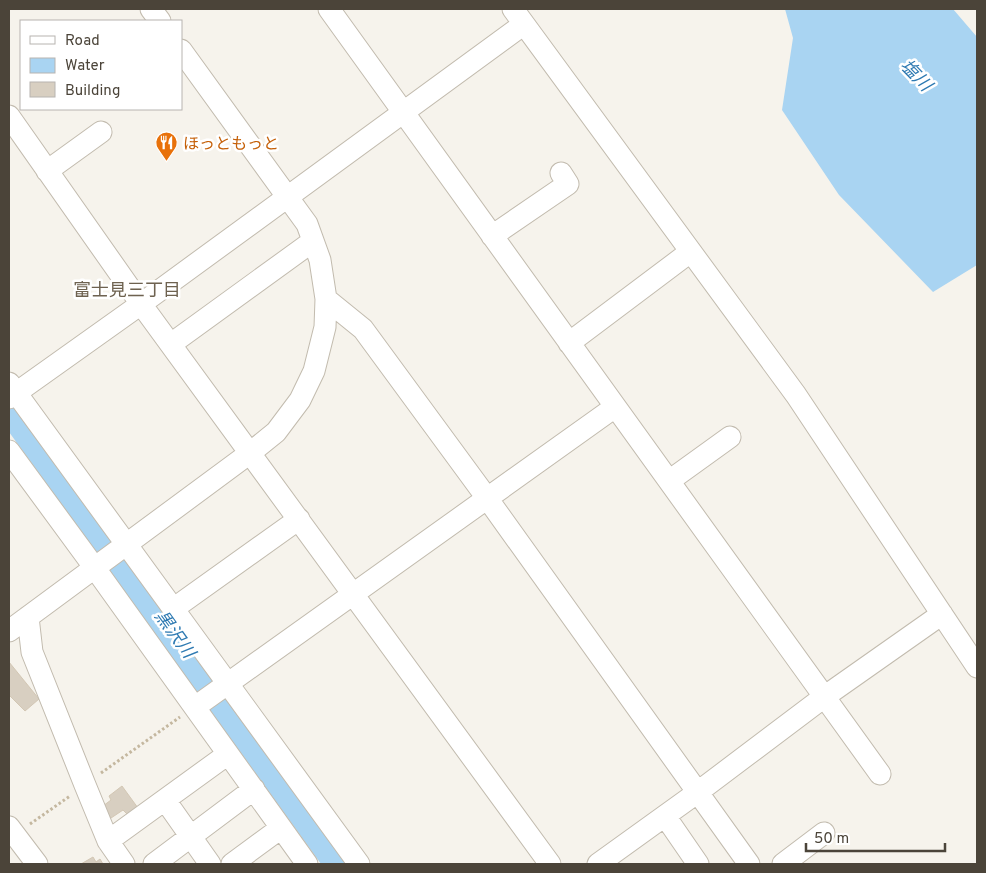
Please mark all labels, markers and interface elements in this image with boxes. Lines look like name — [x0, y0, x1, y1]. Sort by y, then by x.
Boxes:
legend — [20, 20, 182, 110]
text: Road — [65, 32, 100, 51]
water label: 塩川 — [894, 55, 937, 98]
text: Water — [65, 57, 105, 76]
text: Building — [65, 82, 120, 101]
restaurant icon: ほっともっと — [155, 131, 179, 162]
place label: ほっともっと — [183, 135, 279, 155]
district label: 富士見三丁目 — [73, 280, 181, 303]
water label: 黒沢川 — [149, 606, 200, 665]
scale bar — [806, 820, 945, 852]
text: 50 m — [814, 830, 849, 849]

